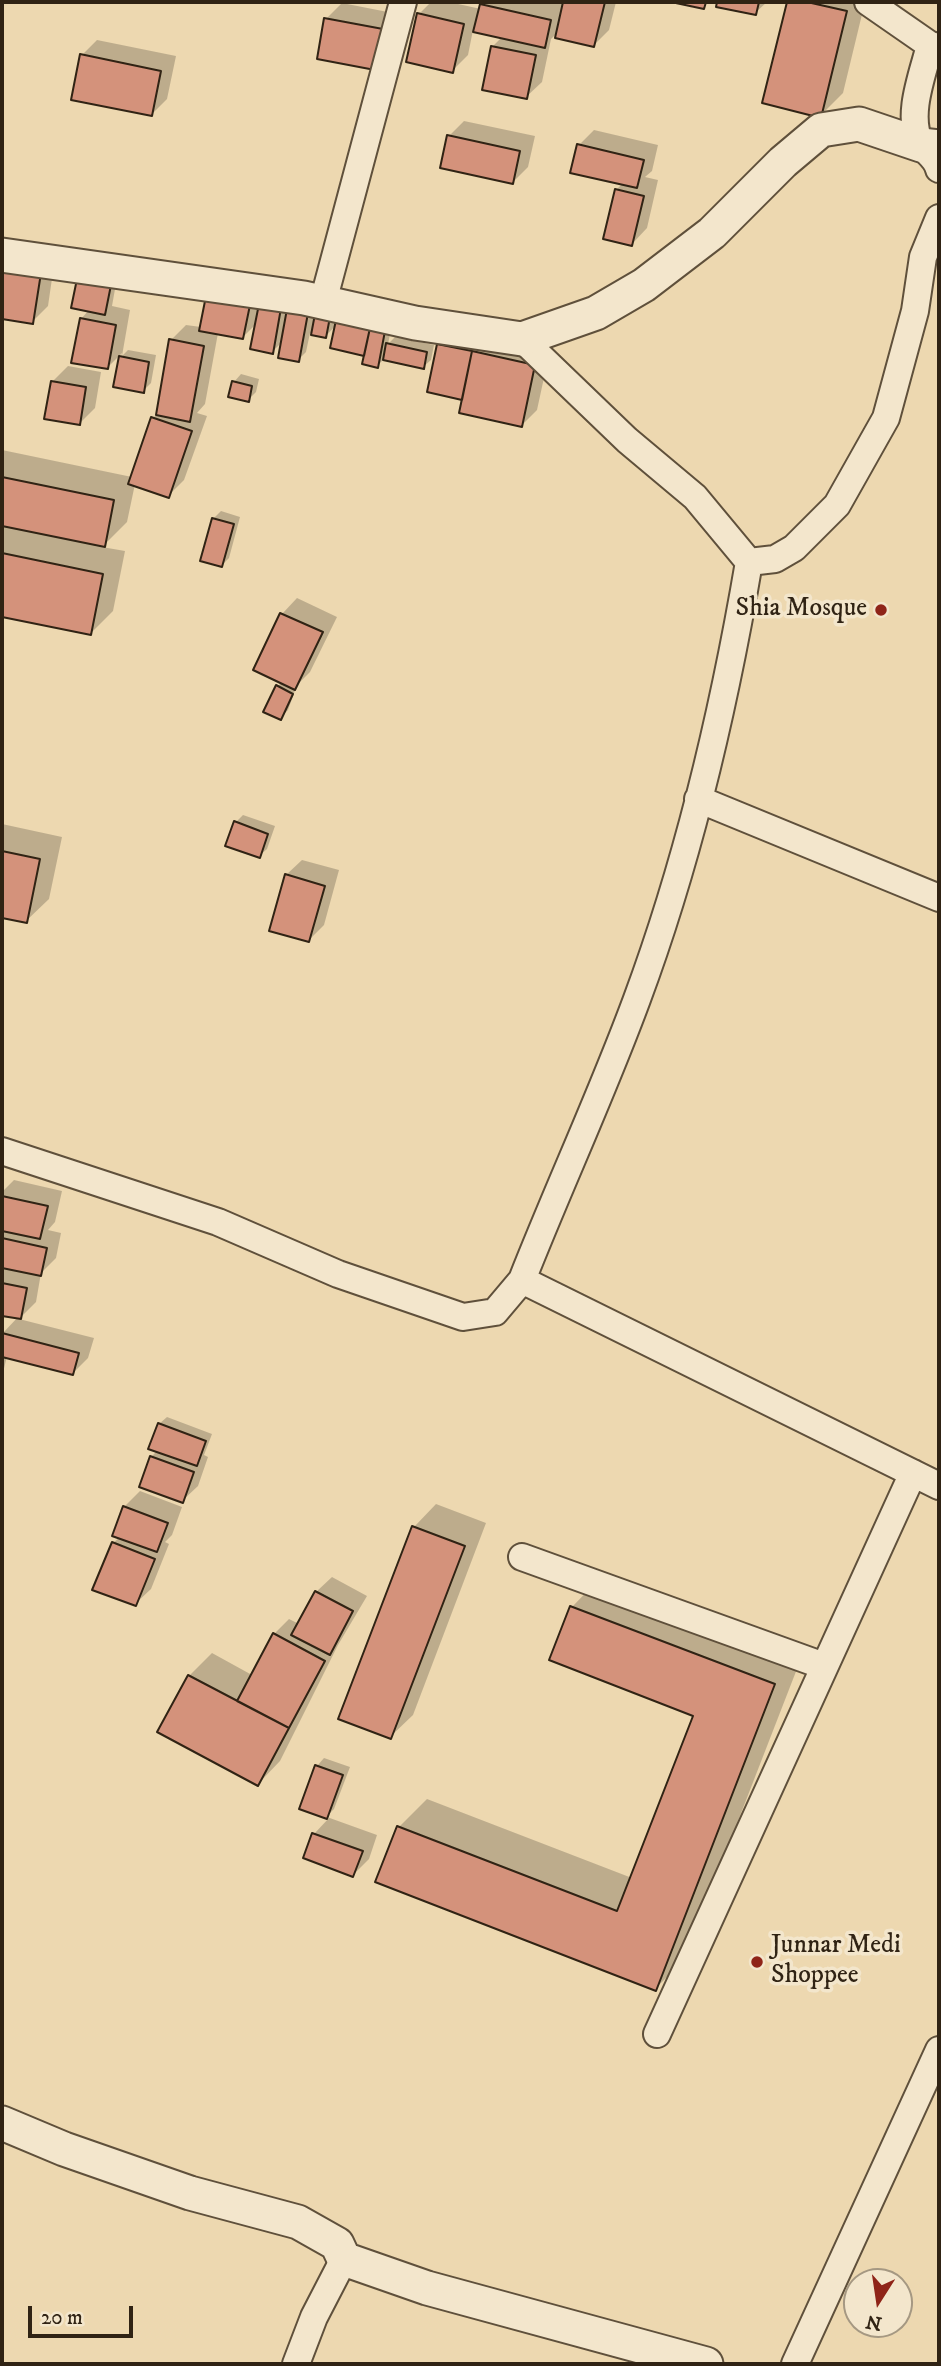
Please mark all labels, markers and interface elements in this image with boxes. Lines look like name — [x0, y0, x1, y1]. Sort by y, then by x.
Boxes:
place label: Shia Mosque — [736, 594, 867, 626]
marker: Shia Mosque — [873, 602, 889, 618]
place label: Junnar Medi Shoppee — [771, 1931, 901, 1993]
marker: Junnar Medi Shoppee — [749, 1954, 765, 1970]
north arrow — [843, 2268, 913, 2338]
scale bar — [32, 2292, 136, 2336]
text: 20 m — [41, 2305, 83, 2331]
text: N — [864, 2309, 884, 2335]

